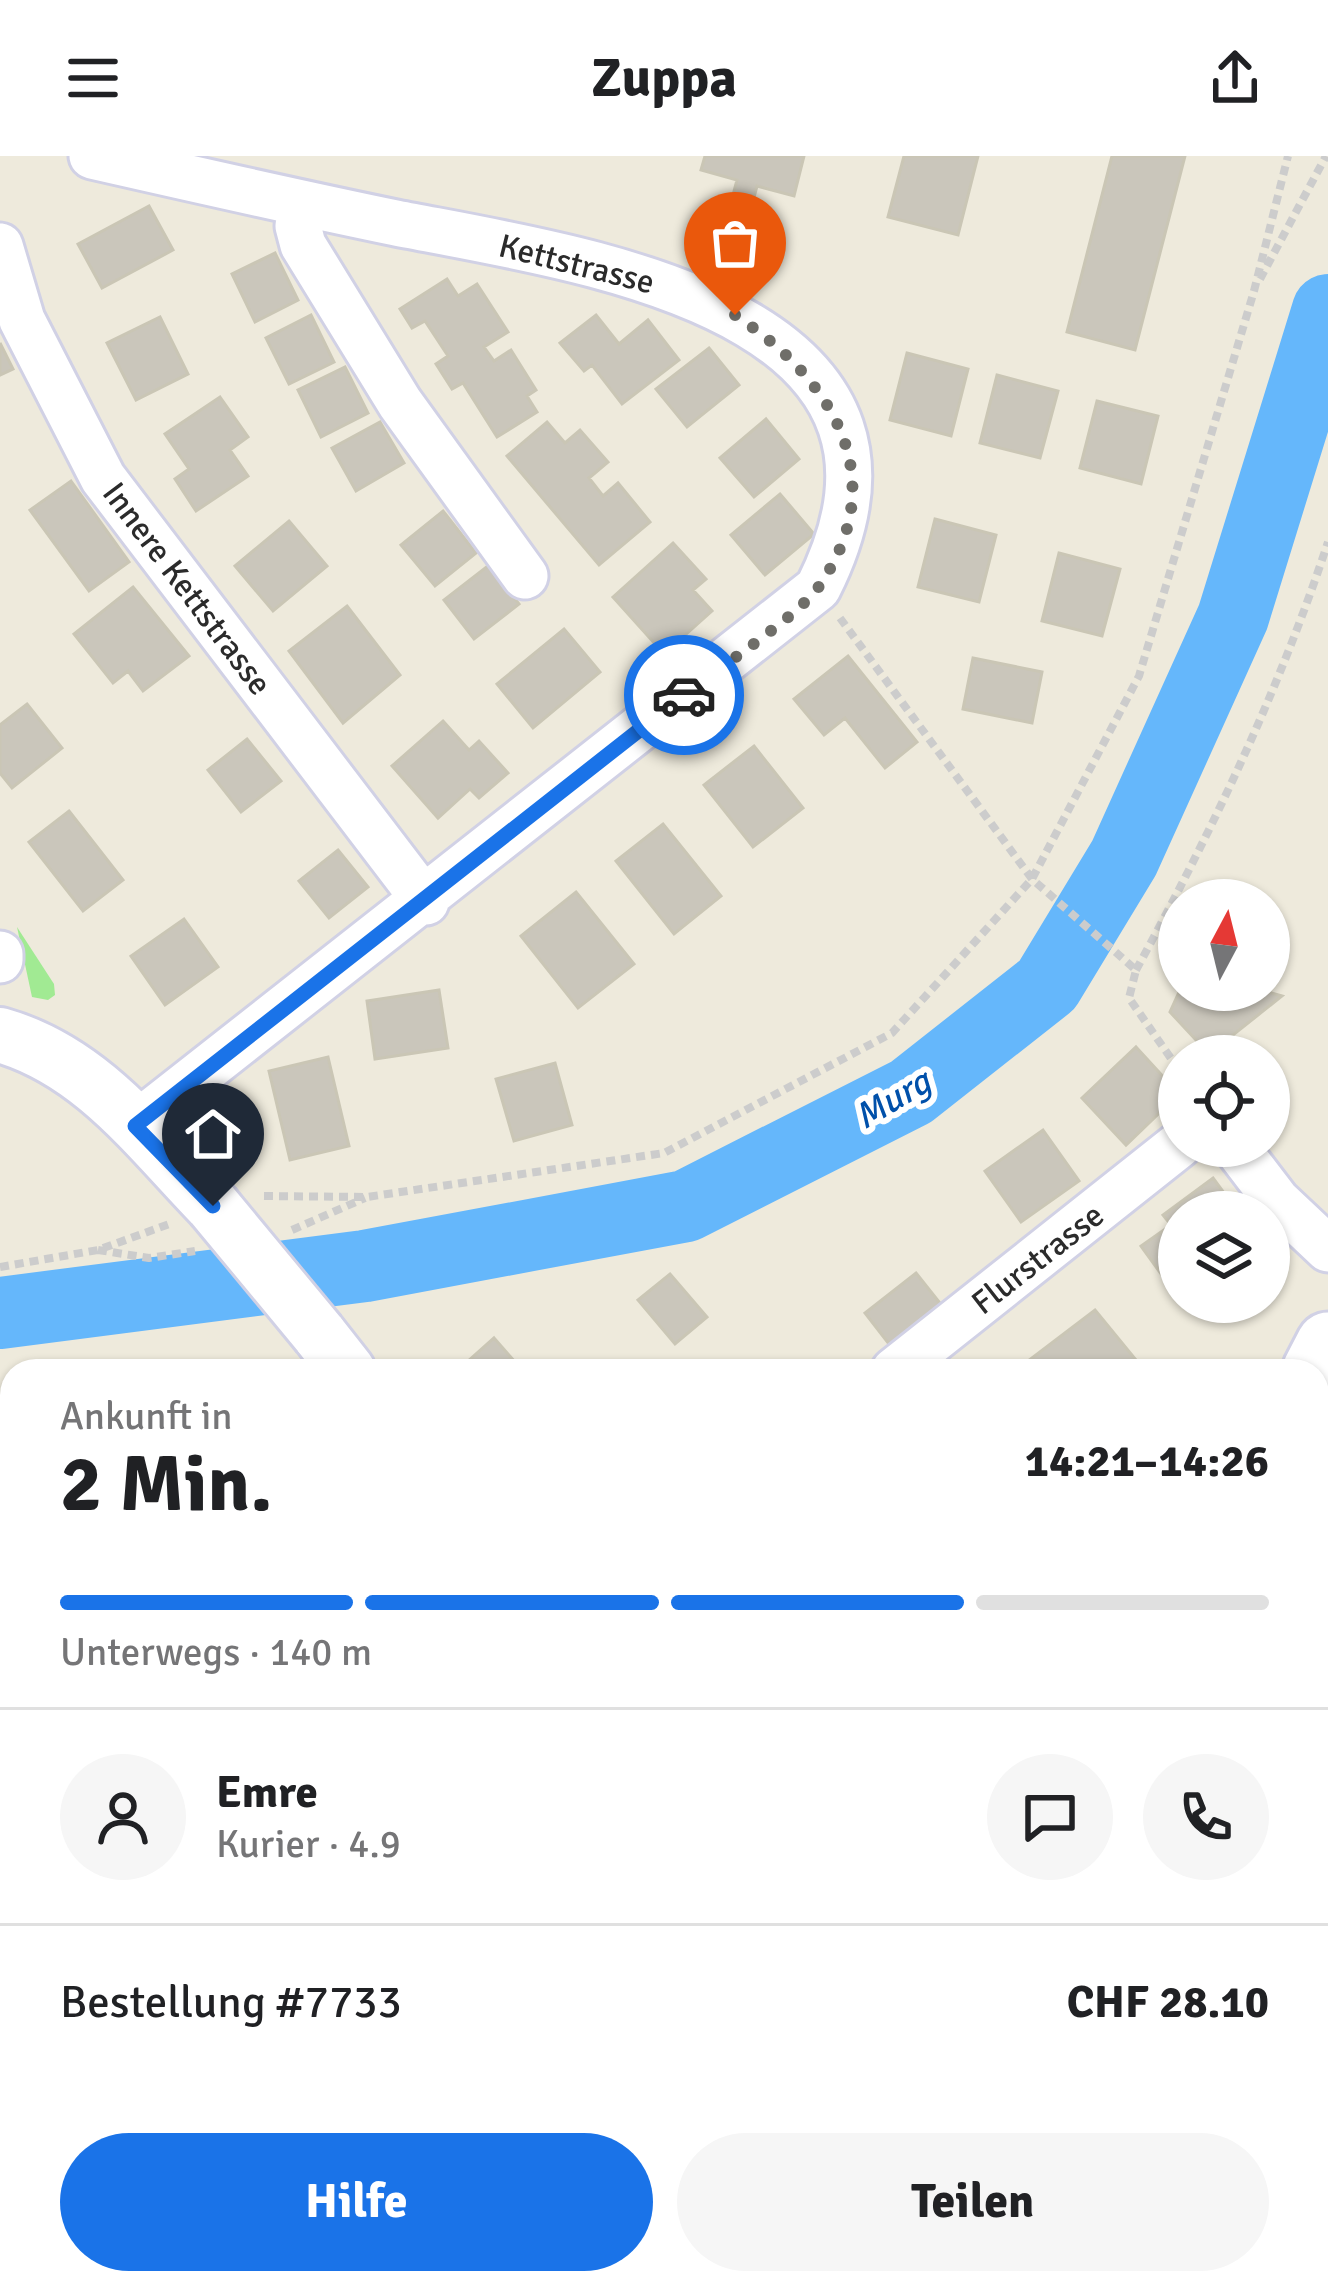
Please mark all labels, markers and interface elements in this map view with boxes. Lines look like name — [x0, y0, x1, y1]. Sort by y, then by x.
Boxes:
icon: menu — [60, 45, 126, 111]
text: Zuppa — [591, 45, 737, 112]
icon: share — [1202, 45, 1268, 111]
pin — [684, 192, 786, 315]
icon: bag — [702, 210, 768, 276]
street label: Kettstrasse — [495, 225, 659, 304]
street label: Innere Kettstrasse — [93, 474, 280, 704]
courier — [624, 635, 744, 755]
icon: car — [651, 662, 717, 728]
north arrow — [1158, 879, 1290, 1011]
map controls — [1158, 879, 1290, 1323]
button: locate — [1158, 1035, 1290, 1167]
water label: Murg — [847, 1058, 942, 1139]
pin — [162, 1083, 264, 1206]
icon: home — [180, 1101, 246, 1167]
button: layers — [1158, 1191, 1290, 1323]
street label: Flurstrasse — [964, 1195, 1112, 1324]
text: Ankunft in — [60, 1392, 233, 1440]
text: 14:21–14:26 — [1025, 1434, 1269, 1489]
text: 2 Min. — [60, 1437, 273, 1533]
text: Unterwegs · 140 m — [60, 1628, 372, 1676]
button: person — [60, 1754, 186, 1880]
button: chat — [987, 1754, 1113, 1880]
button: phone — [1143, 1754, 1269, 1880]
text: Emre — [216, 1765, 318, 1820]
text: Kurier · 4.9 — [216, 1820, 401, 1868]
text: Bestellung #7733 — [60, 1975, 402, 2030]
text: CHF 28.10 — [1067, 1975, 1269, 2030]
button: Hilfe — [60, 2133, 653, 2271]
button: Teilen — [677, 2133, 1269, 2271]

